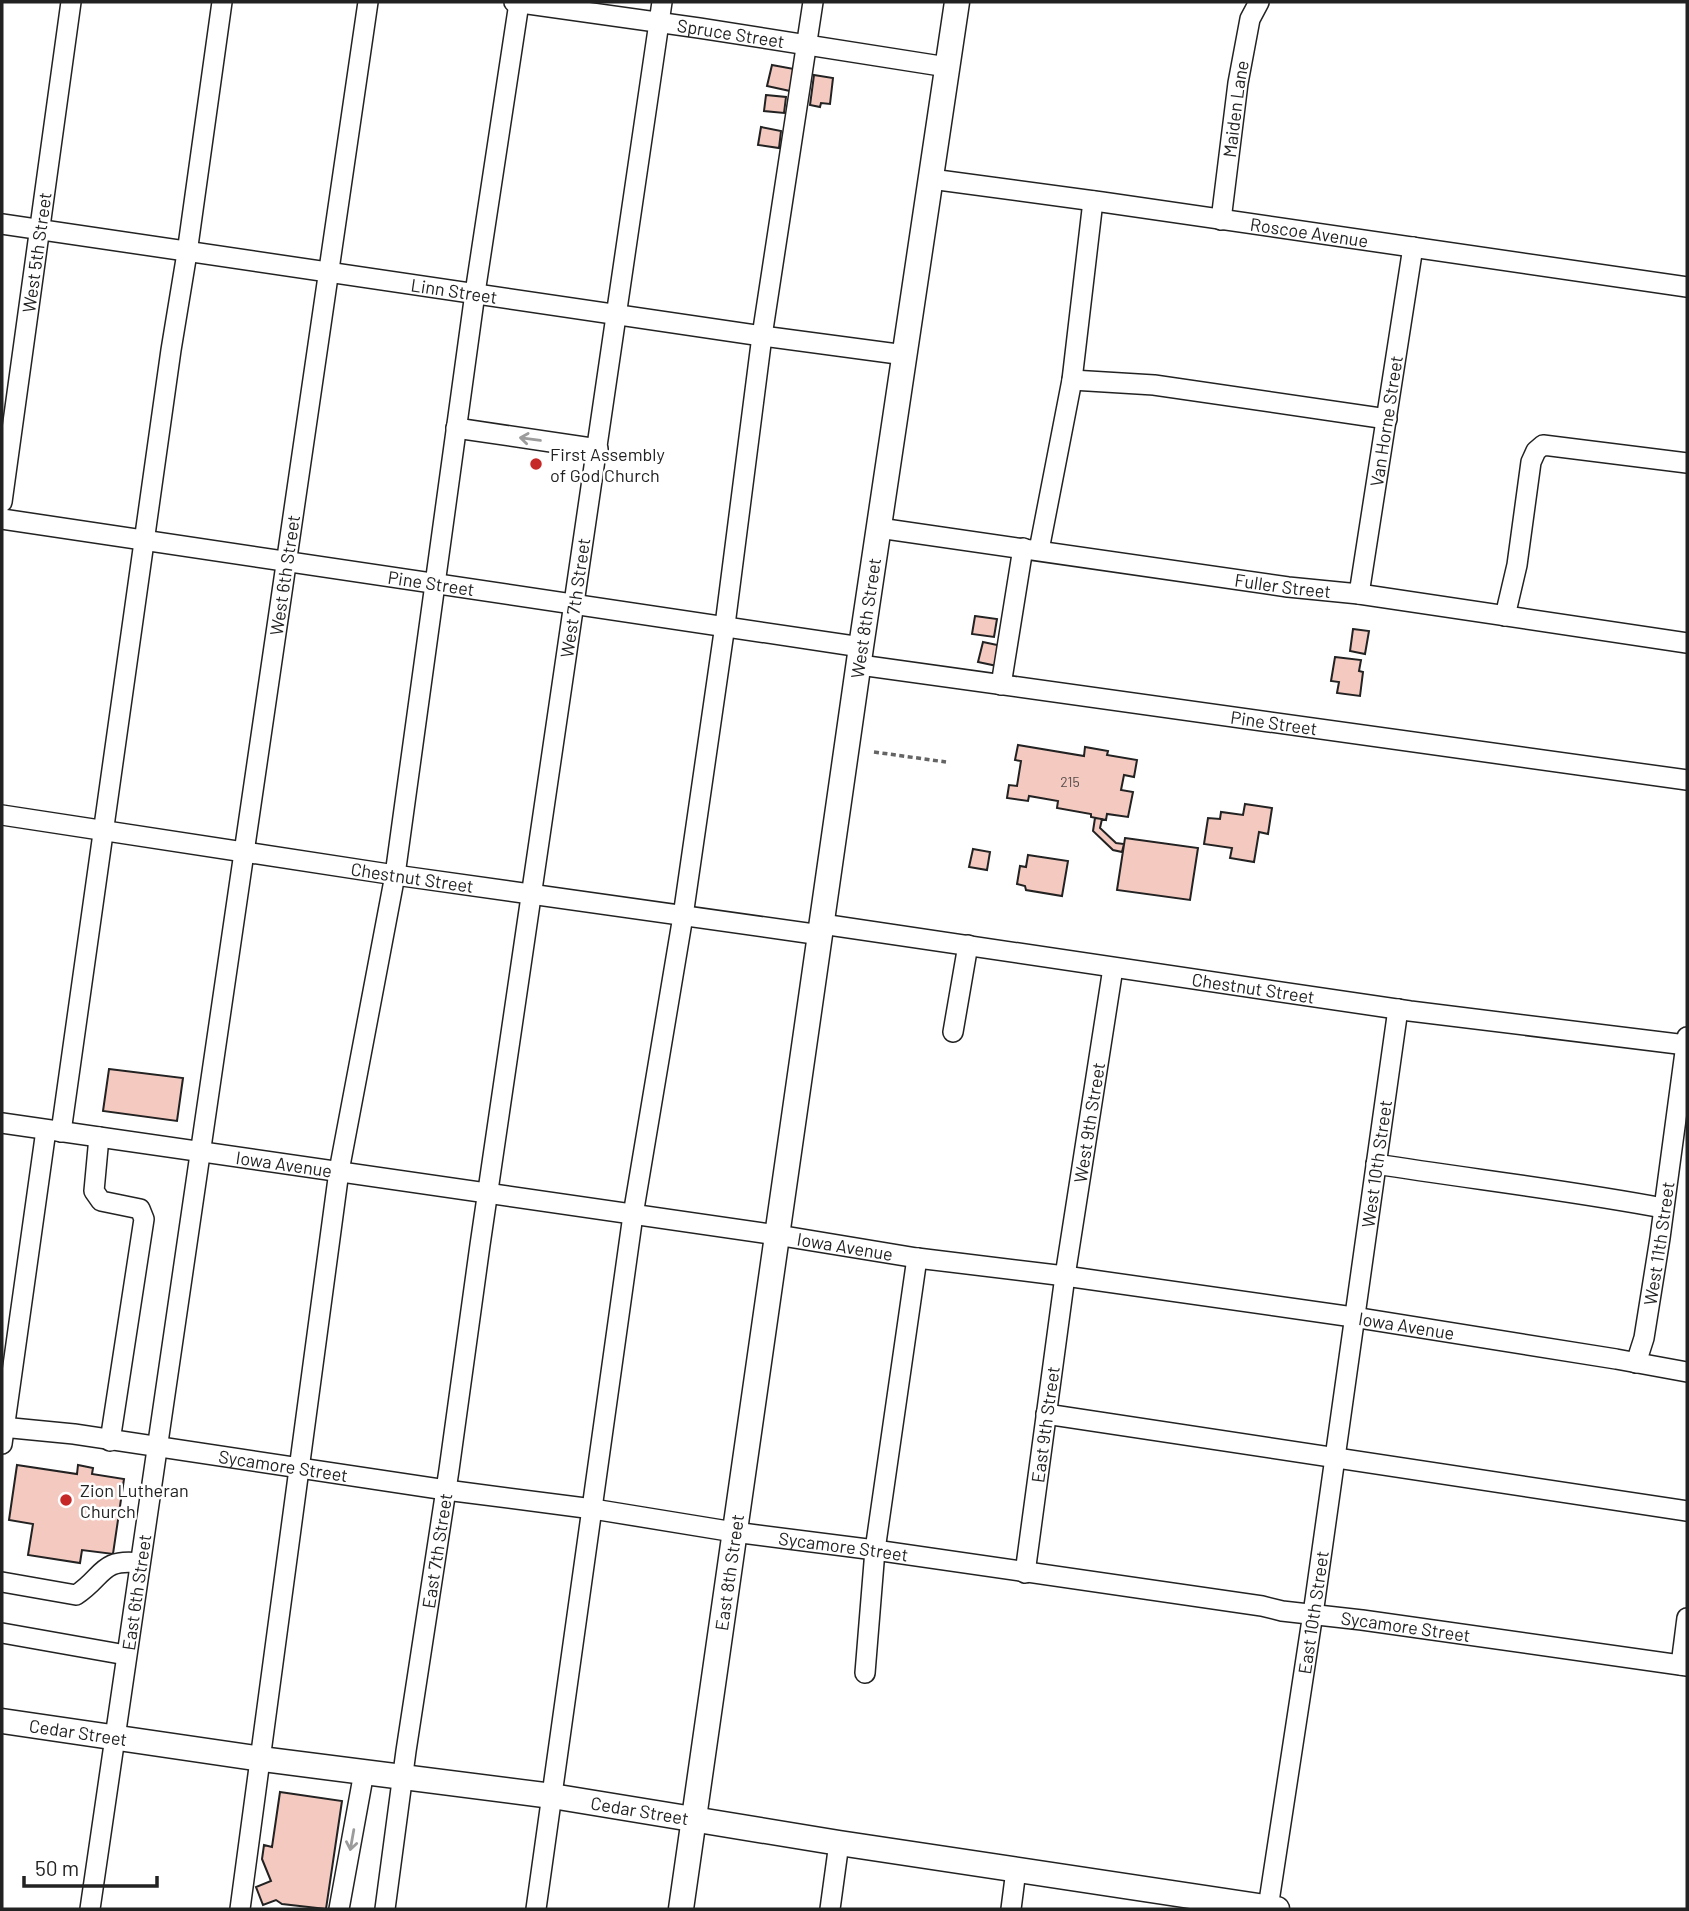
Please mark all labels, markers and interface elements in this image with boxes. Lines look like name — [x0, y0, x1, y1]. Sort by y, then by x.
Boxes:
street label: Spruce Street — [676, 14, 786, 52]
street label: Maiden Lane — [1218, 58, 1253, 159]
street label: West 5th Street — [17, 191, 56, 314]
street label: Roscoe Avenue — [1249, 213, 1370, 252]
street label: Linn Street — [409, 273, 499, 308]
street label: Van Horne Street — [1365, 354, 1407, 488]
one-way arrow — [520, 432, 542, 445]
place label: First Assembly of God Church — [550, 443, 665, 486]
marker: First Assembly of God Church — [528, 456, 544, 472]
street label: West 6th Street — [265, 513, 304, 637]
street label: West 7th Street — [555, 536, 594, 659]
street label: West 8th Street — [846, 556, 885, 680]
street label: Pine Street — [386, 566, 476, 600]
street label: Fuller Street — [1233, 568, 1332, 602]
street label: Pine Street — [1229, 706, 1319, 739]
house number: 215 — [1060, 773, 1080, 790]
street label: Chestnut Street — [349, 857, 475, 897]
street label: Chestnut Street — [1190, 968, 1316, 1008]
street label: West 9th Street — [1069, 1061, 1109, 1184]
street label: West 10th Street — [1356, 1099, 1396, 1229]
street label: Iowa Avenue — [235, 1146, 334, 1182]
street label: West 11th Street — [1638, 1180, 1678, 1307]
street label: Iowa Avenue — [795, 1227, 895, 1265]
street label: Iowa Avenue — [1357, 1307, 1456, 1344]
street label: East 9th Street — [1026, 1365, 1064, 1484]
street label: Sycamore Street — [217, 1445, 349, 1486]
place label: Zion Lutheran Church — [80, 1479, 189, 1522]
street label: East 7th Street — [417, 1491, 456, 1610]
marker: Zion Lutheran Church — [58, 1492, 74, 1508]
street label: East 8th Street — [710, 1513, 748, 1632]
street label: Sycamore Street — [777, 1527, 910, 1566]
street label: East 6th Street — [117, 1533, 156, 1652]
street label: East 10th Street — [1293, 1549, 1333, 1676]
street label: Sycamore Street — [1340, 1607, 1472, 1646]
street label: Cedar Street — [28, 1714, 129, 1750]
street label: Cedar Street — [589, 1792, 690, 1829]
one-way arrow — [345, 1828, 358, 1851]
scale bar — [24, 1844, 158, 1888]
text: 50 m — [35, 1855, 79, 1880]

